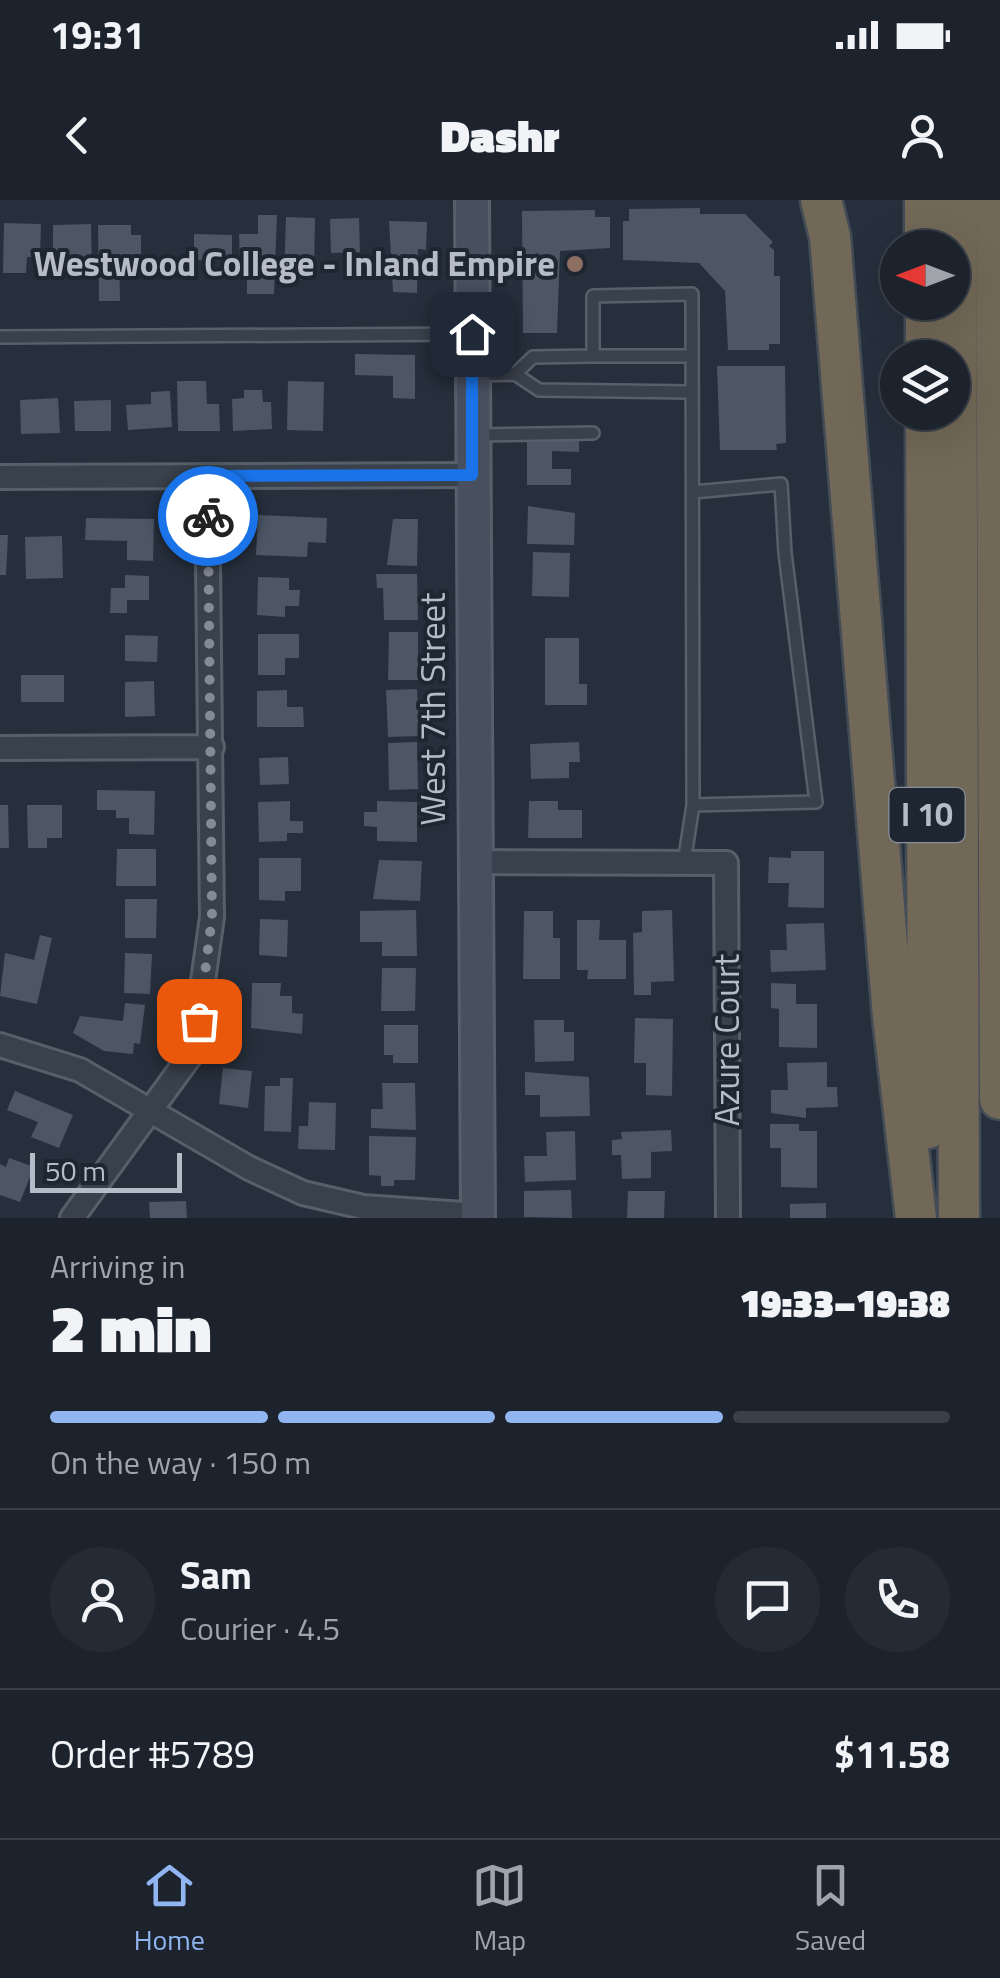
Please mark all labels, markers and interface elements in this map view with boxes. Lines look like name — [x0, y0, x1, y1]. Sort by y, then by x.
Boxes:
text: 19:31 — [50, 6, 145, 64]
text: Dashr — [440, 101, 560, 169]
icon: back — [50, 108, 105, 163]
icon: person — [895, 108, 950, 163]
north arrow — [880, 230, 970, 320]
map controls — [880, 230, 970, 430]
place label: Westwood College - Inland Empire — [34, 236, 555, 290]
marker: Westwood College - Inland Empire — [564, 253, 586, 275]
pin — [430, 292, 515, 377]
icon: home — [445, 307, 500, 362]
button: layers — [880, 340, 970, 430]
courier — [158, 466, 258, 566]
icon: bike — [181, 489, 236, 544]
street label: West 7th Street — [405, 593, 459, 825]
road number: I 10 — [890, 788, 964, 842]
street label: Azure Court — [699, 954, 753, 1126]
pin — [157, 979, 242, 1064]
icon: bag — [172, 994, 227, 1049]
scale bar — [30, 1148, 182, 1193]
text: 50 m — [45, 1149, 106, 1192]
text: Arriving in — [50, 1242, 186, 1290]
text: 19:33–19:38 — [740, 1274, 950, 1332]
text: 2 min — [50, 1278, 211, 1377]
text: On the way · 150 m — [50, 1438, 311, 1486]
text: Sam — [180, 1546, 252, 1604]
button: person — [50, 1547, 155, 1652]
button: chat — [715, 1547, 820, 1652]
button: phone — [845, 1547, 950, 1652]
text: Courier · 4.5 — [180, 1604, 340, 1652]
text: Order #5789 — [50, 1725, 255, 1783]
text: $11.58 — [834, 1725, 950, 1783]
tab: Home — [134, 1858, 205, 1961]
tab: Map — [472, 1858, 527, 1961]
tab: Saved — [795, 1858, 866, 1961]

